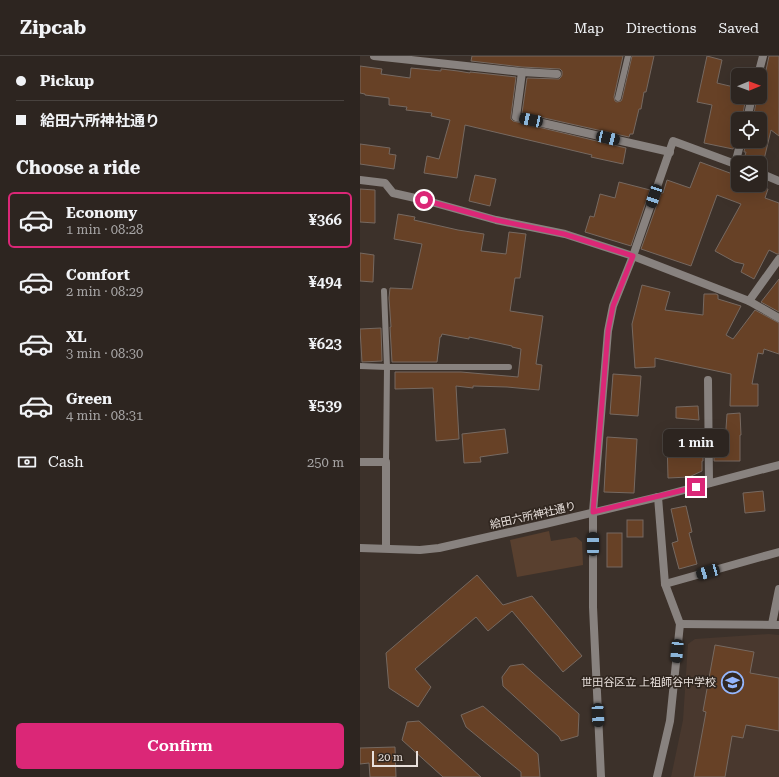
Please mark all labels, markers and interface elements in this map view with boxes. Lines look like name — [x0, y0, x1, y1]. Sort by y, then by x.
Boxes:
text: Zipcab — [20, 16, 86, 39]
text: Map — [574, 20, 604, 36]
text: Directions — [626, 20, 696, 36]
text: Saved — [718, 20, 759, 36]
north arrow — [731, 68, 767, 104]
map controls — [731, 68, 767, 192]
text: Pickup — [40, 72, 94, 90]
text: 給田六所神社通り — [40, 112, 160, 130]
car — [518, 112, 544, 128]
button: locate — [731, 112, 767, 148]
car — [595, 129, 621, 147]
button: layers — [731, 156, 767, 192]
text: Choose a ride — [16, 157, 140, 178]
car — [644, 183, 664, 209]
route start — [415, 191, 433, 209]
icon: car — [18, 202, 54, 238]
text: Economy — [66, 204, 137, 222]
text: ¥366 — [308, 211, 342, 229]
text: 1 min · 08:28 — [66, 222, 143, 237]
icon: car — [18, 264, 54, 300]
text: Comfort — [66, 266, 130, 284]
text: ¥494 — [308, 273, 342, 291]
text: 2 min · 08:29 — [66, 284, 143, 299]
icon: car — [18, 326, 54, 362]
text: XL — [66, 328, 87, 346]
text: ¥623 — [308, 335, 342, 353]
text: 3 min · 08:30 — [66, 346, 143, 361]
icon: car — [18, 388, 54, 424]
text: Green — [66, 390, 112, 408]
text: ¥539 — [308, 397, 342, 415]
text: 4 min · 08:31 — [66, 408, 143, 423]
callout: 1 min — [663, 429, 729, 457]
text: 1 min — [678, 435, 714, 450]
icon: cash — [16, 451, 38, 473]
text: Cash — [48, 453, 84, 471]
text: 250 m — [307, 455, 344, 470]
route end — [687, 478, 705, 496]
street label: 給田六所神社通り — [489, 499, 577, 532]
car — [587, 532, 599, 556]
car — [695, 563, 721, 581]
car — [670, 639, 684, 663]
school or university icon: 世田谷区立 上祖師谷中学校 — [719, 669, 745, 695]
place label: 世田谷区立 上祖師谷中学校 — [581, 676, 716, 689]
car — [591, 703, 605, 727]
button: Confirm — [16, 723, 344, 769]
scale bar — [372, 749, 418, 768]
text: 20 m — [378, 751, 403, 764]

